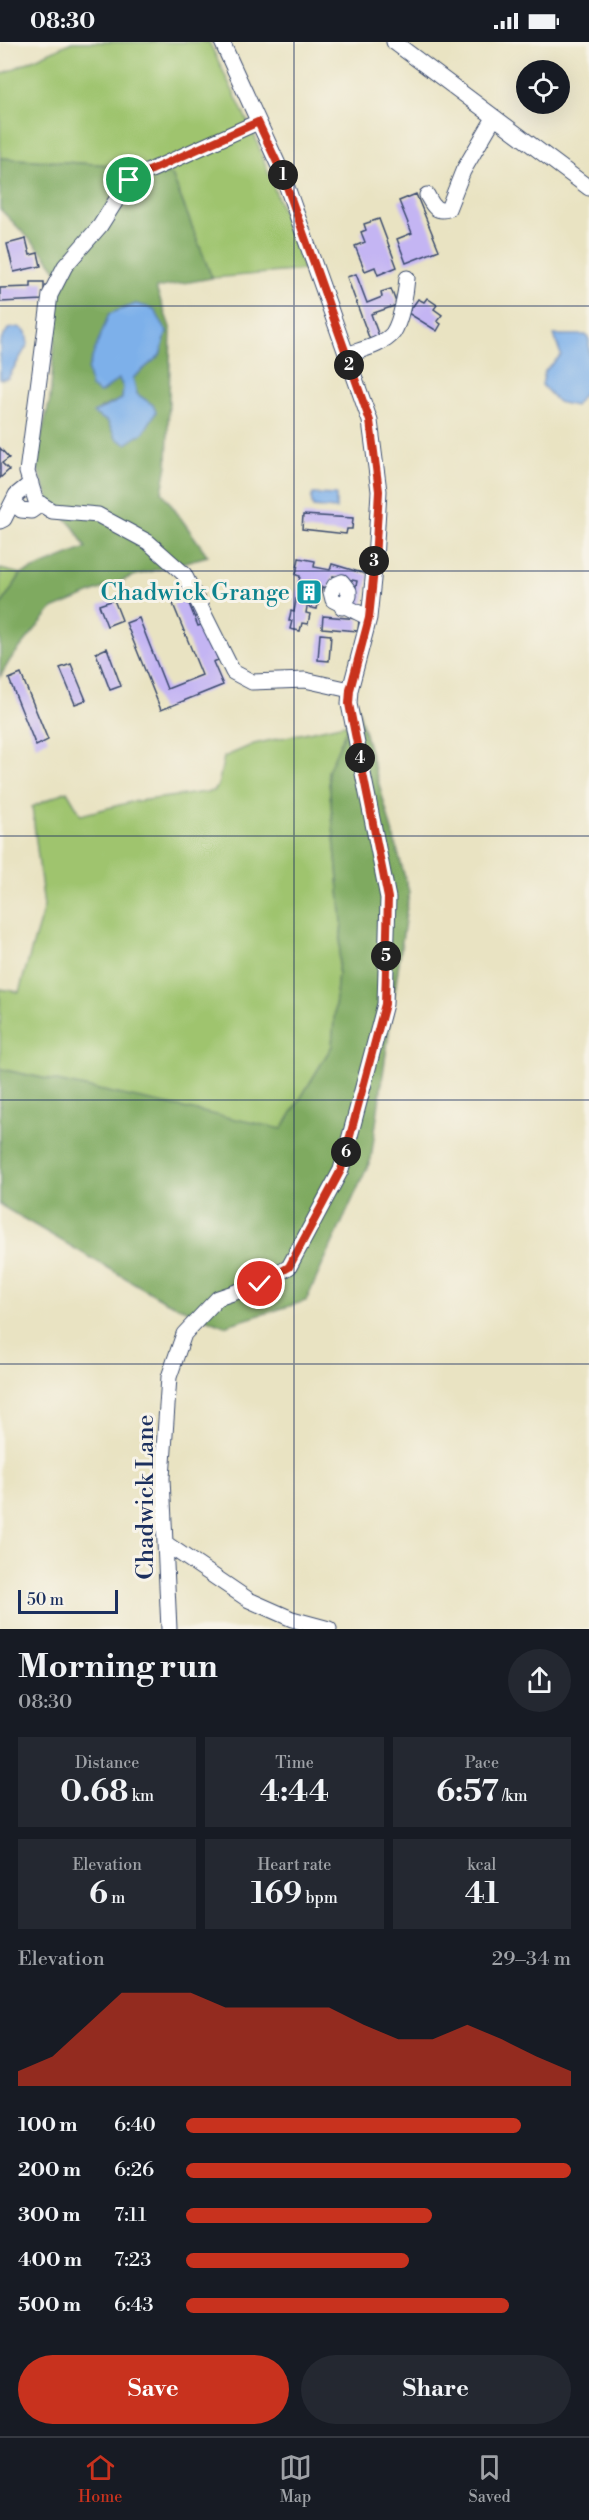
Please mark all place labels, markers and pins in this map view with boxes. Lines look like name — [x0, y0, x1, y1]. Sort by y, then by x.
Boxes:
pin — [103, 154, 154, 205]
pin: 1 — [268, 160, 298, 190]
pin: 2 — [334, 350, 364, 380]
pin: 3 — [359, 546, 389, 576]
building icon: Chadwick Grange — [294, 577, 324, 607]
place label: Chadwick Grange — [100, 578, 290, 608]
pin: 4 — [345, 743, 375, 773]
pin: 5 — [371, 941, 401, 971]
pin: 6 — [331, 1137, 361, 1167]
pin — [234, 1258, 285, 1309]

